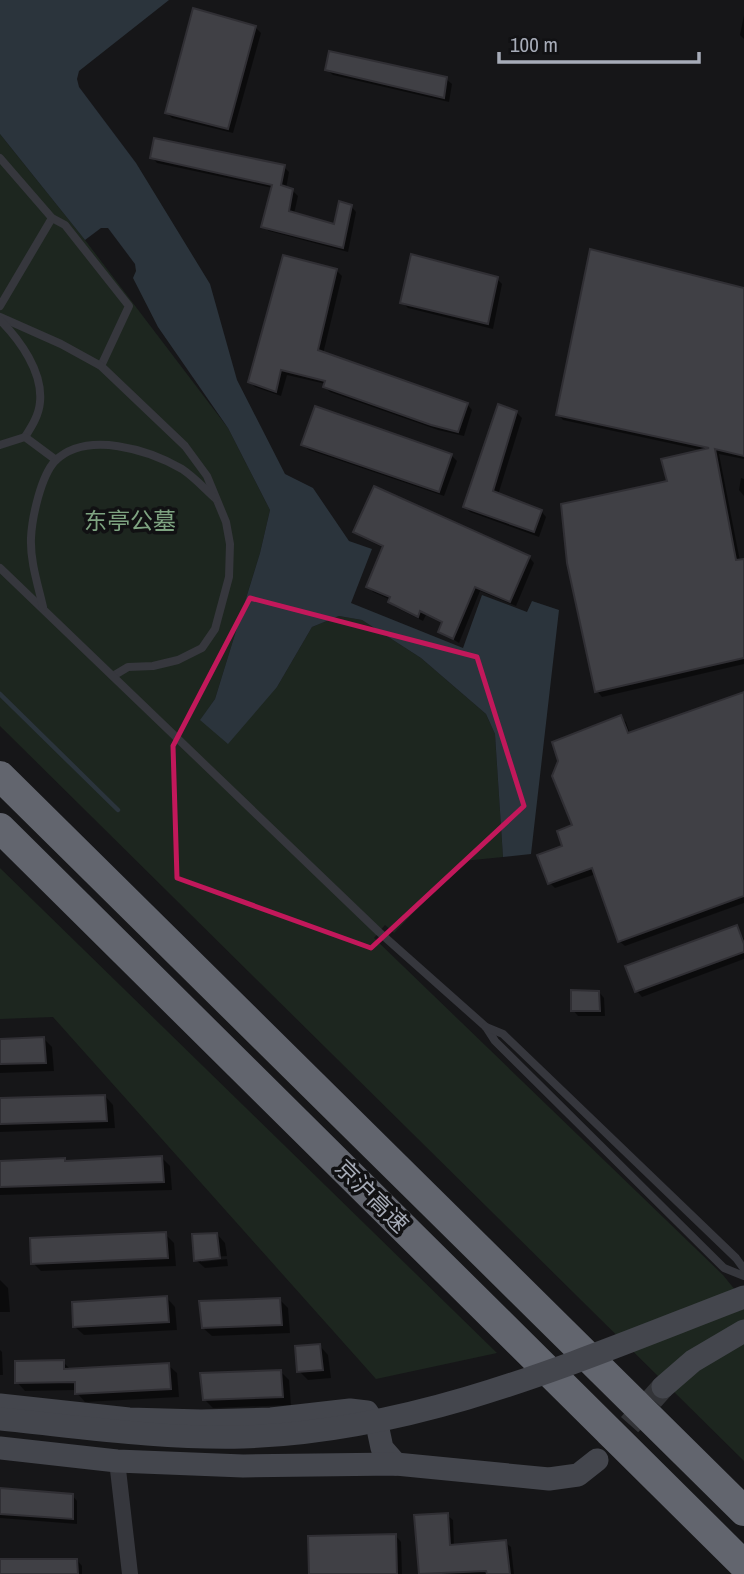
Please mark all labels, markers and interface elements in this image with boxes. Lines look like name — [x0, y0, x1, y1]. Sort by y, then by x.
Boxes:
scale bar — [499, 21, 698, 65]
text: 100 m — [510, 30, 558, 59]
park label: 东亭公墓 — [84, 505, 176, 536]
street label: 京沪高速 — [329, 1152, 416, 1239]

